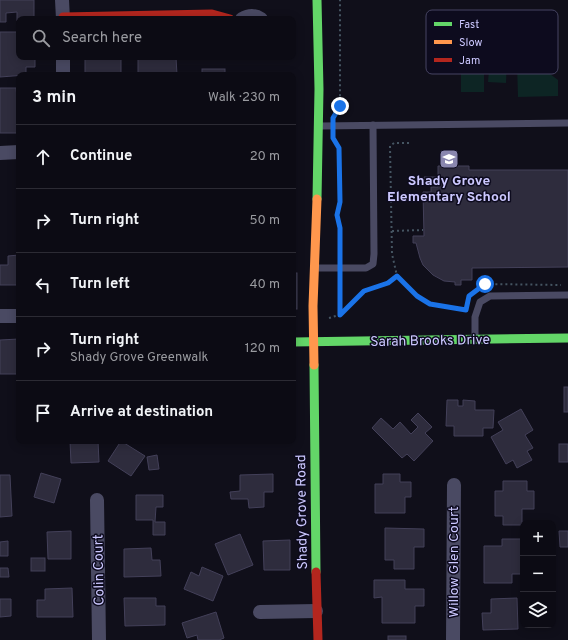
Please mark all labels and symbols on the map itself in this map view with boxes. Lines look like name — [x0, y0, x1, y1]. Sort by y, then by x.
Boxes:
legend — [426, 10, 558, 74]
text: Fast — [459, 18, 479, 32]
text: Slow — [459, 36, 482, 50]
text: Jam — [459, 54, 480, 68]
route end — [331, 97, 349, 115]
school or university icon: Shady Grove Elementary School — [438, 148, 460, 170]
place label: Shady Grove Elementary School — [387, 173, 511, 206]
route start — [476, 275, 494, 293]
street label: Sarah Brooks Drive — [370, 332, 490, 351]
street label: Shady Grove Road — [293, 454, 312, 570]
street label: Willow Glen Court — [446, 506, 463, 618]
street label: Colin Court — [90, 534, 109, 606]

